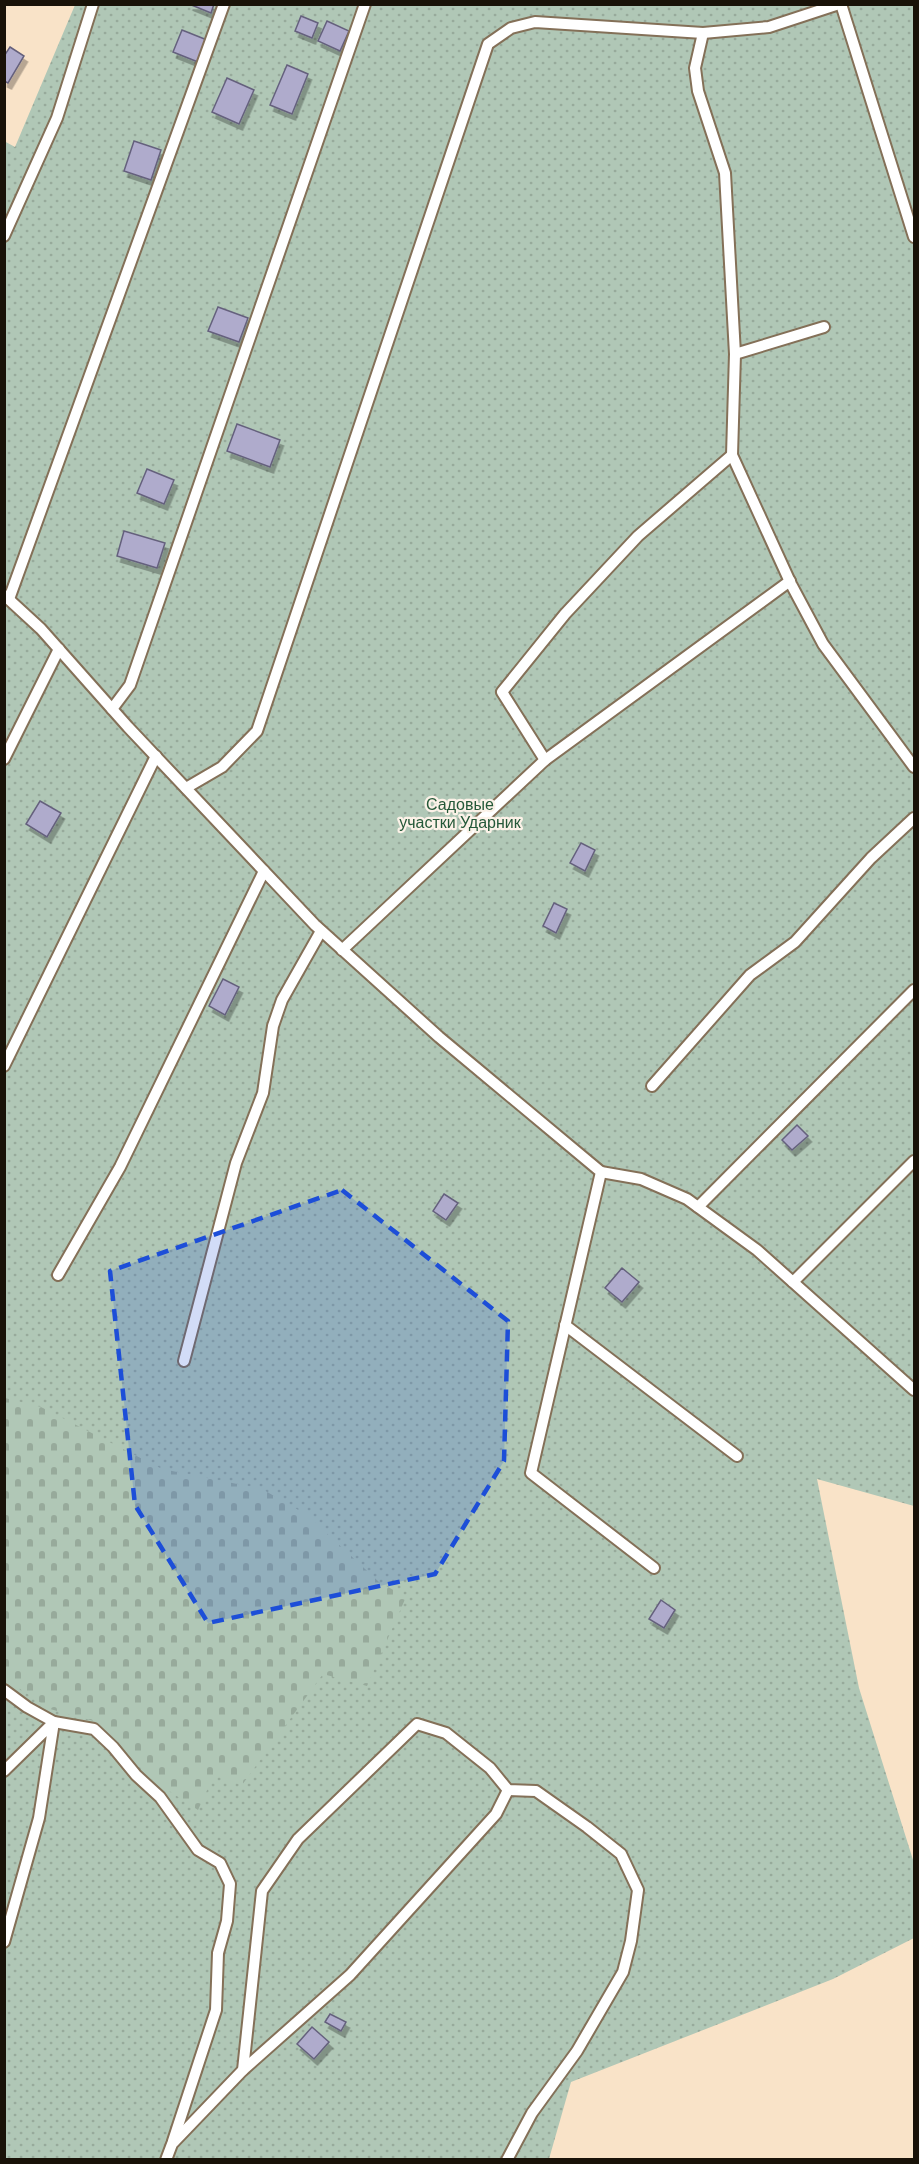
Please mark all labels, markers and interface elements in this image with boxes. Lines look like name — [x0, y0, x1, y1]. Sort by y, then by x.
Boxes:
park label: Садовые участки Ударник — [399, 794, 522, 833]

